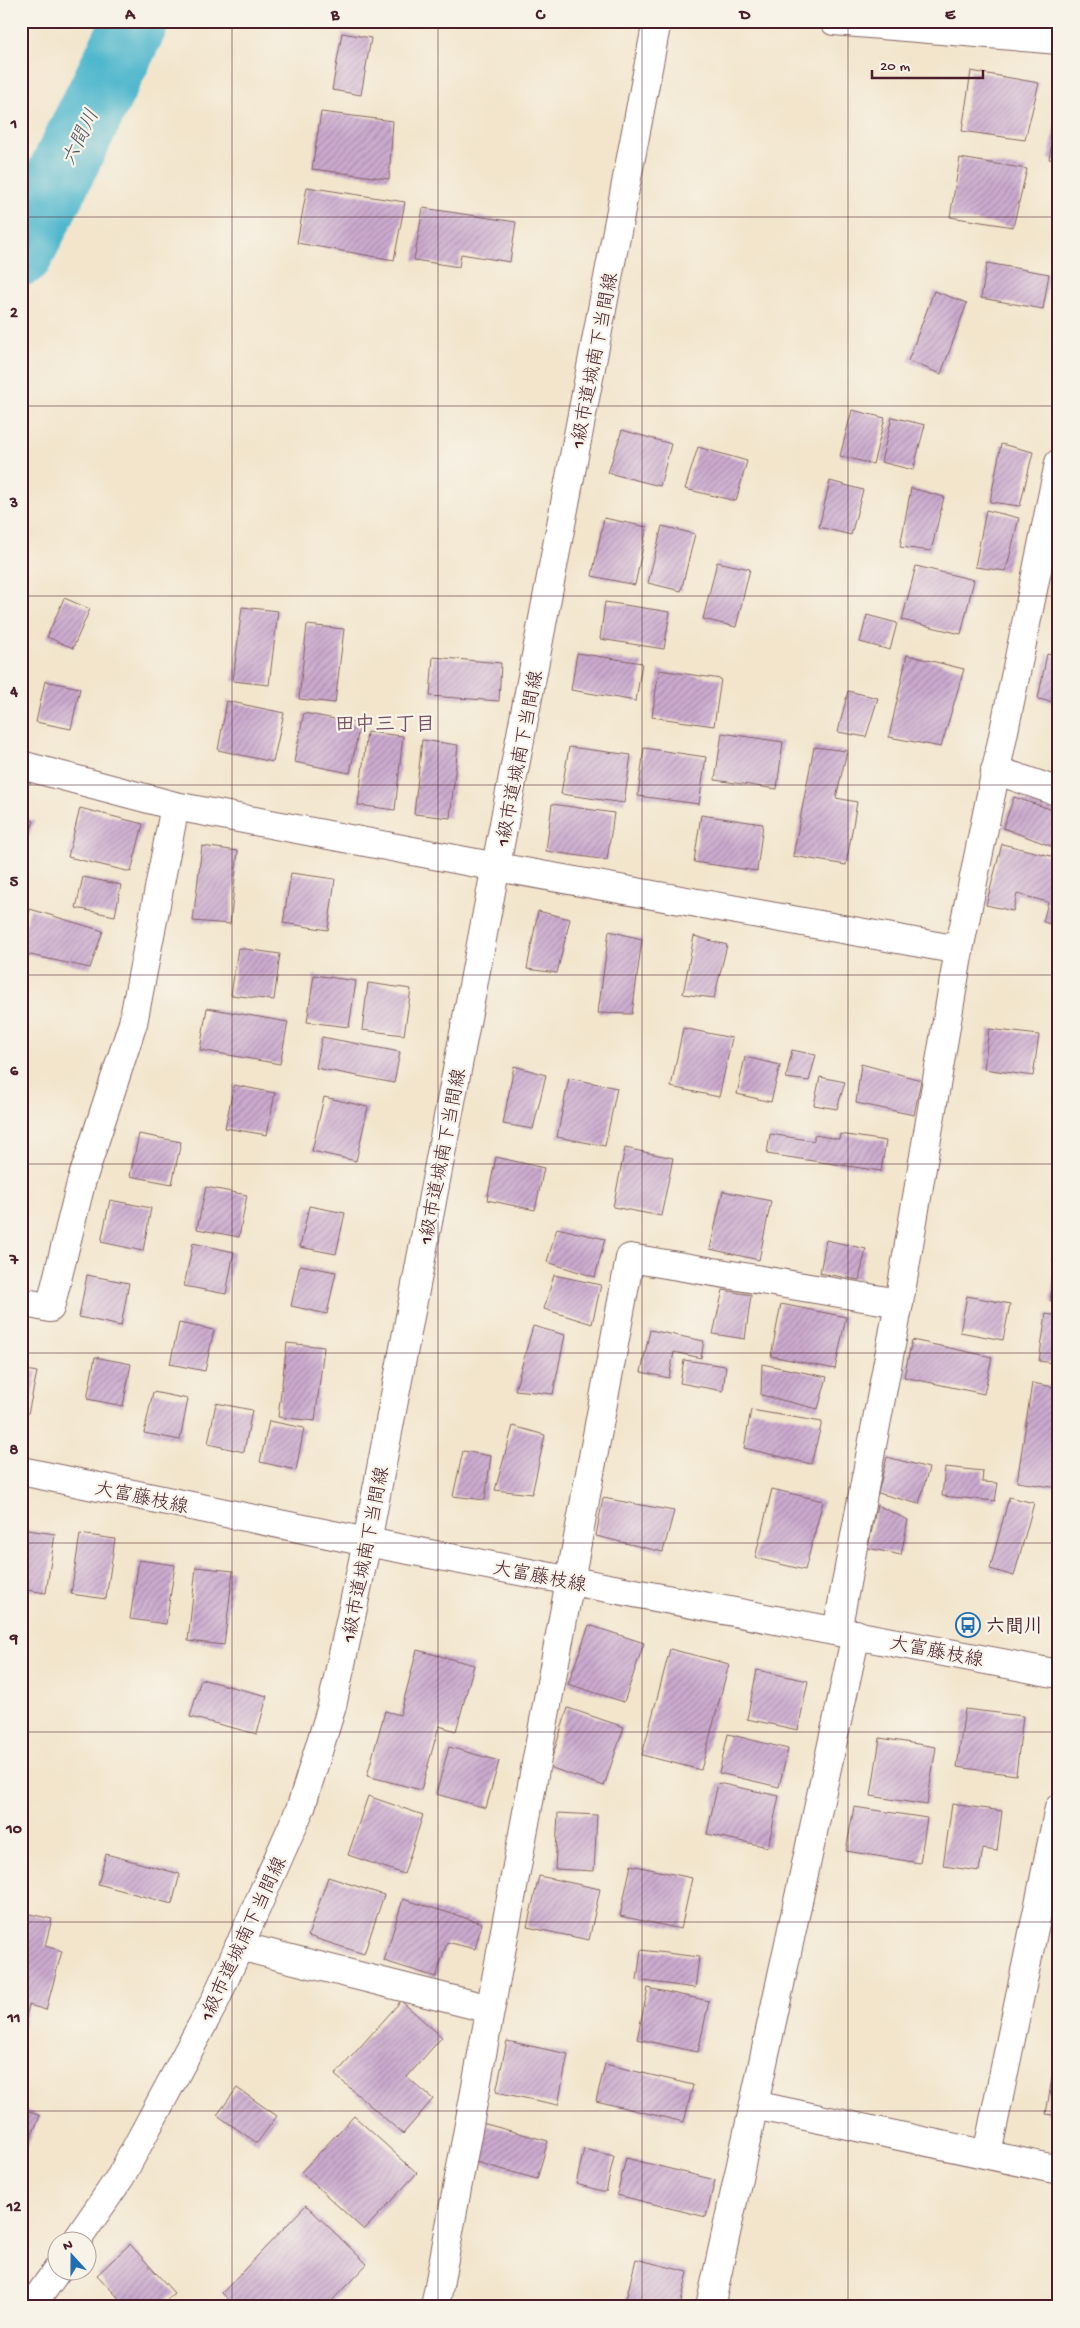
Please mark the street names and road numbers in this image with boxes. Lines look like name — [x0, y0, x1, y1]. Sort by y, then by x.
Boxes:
street label: 1級市道城南下当間線 — [567, 271, 625, 452]
street label: 1級市道城南下当間線 — [492, 669, 550, 850]
street label: 1級市道城南下当間線 — [415, 1067, 473, 1248]
street label: 1級市道城南下当間線 — [338, 1465, 396, 1646]
street label: 大富藤枝線 — [92, 1477, 190, 1521]
street label: 大富藤枝線 — [491, 1557, 588, 1599]
street label: 大富藤枝線 — [888, 1632, 985, 1674]
street label: 1級市道城南下当間線 — [196, 1853, 293, 2026]

